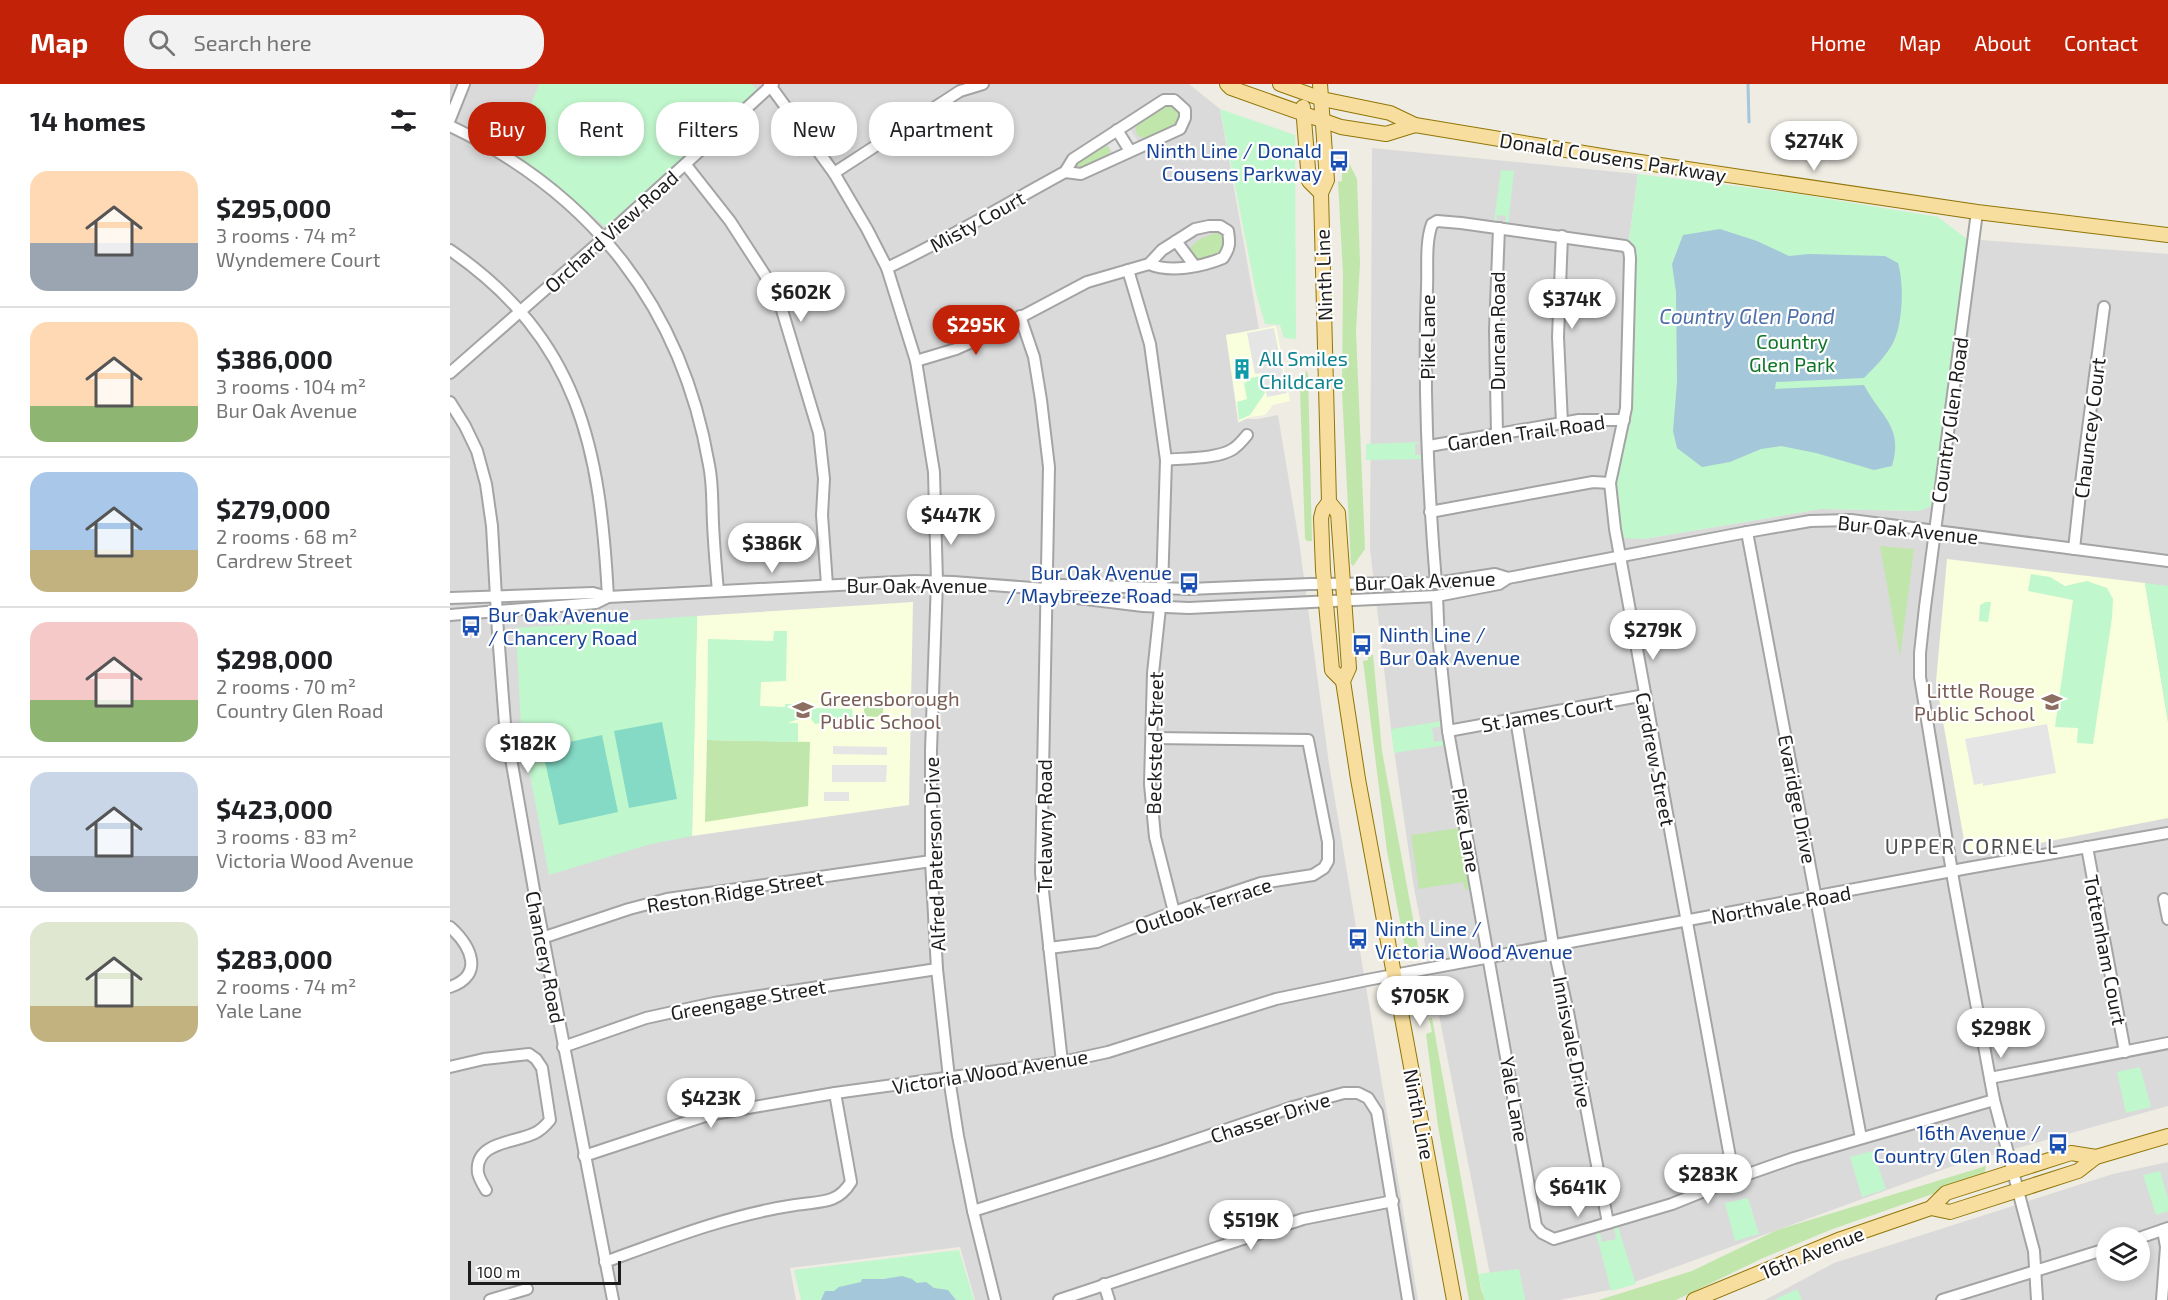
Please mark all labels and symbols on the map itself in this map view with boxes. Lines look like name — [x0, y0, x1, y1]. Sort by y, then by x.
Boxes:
pin: $274K — [1772, 121, 1856, 172]
street label: Donald Cousens Parkway — [1498, 127, 1729, 187]
place label: Ninth Line / Donald Cousens Parkway — [1146, 138, 1322, 185]
bus stop icon: Ninth Line / Donald Cousens Parkway — [1327, 149, 1351, 173]
street label: Orchard View Road — [539, 165, 683, 297]
street label: Misty Court — [925, 185, 1029, 257]
street label: Ninth Line — [1309, 229, 1337, 321]
street label: Duncan Road — [1485, 271, 1509, 391]
pin: $602K — [759, 272, 843, 323]
pin: $374K — [1530, 279, 1614, 330]
street label: Pike Lane — [1415, 294, 1439, 380]
water label: Country Glen Pond — [1659, 303, 1835, 329]
pin: $295K — [934, 305, 1018, 356]
park label: Country Glen Park — [1749, 329, 1835, 376]
street label: Country Glen Road — [1925, 335, 1973, 505]
place label: All Smiles Childcare — [1259, 346, 1348, 393]
street label: Chauncey Court — [2068, 356, 2110, 500]
building icon: All Smiles Childcare — [1230, 357, 1254, 381]
street label: Garden Trail Road — [1446, 409, 1606, 455]
pin: $447K — [909, 495, 993, 546]
street label: Bur Oak Avenue — [1837, 510, 1979, 548]
pin: $386K — [730, 523, 814, 574]
place label: Bur Oak Avenue / Maybreeze Road — [1006, 560, 1172, 607]
street label: Bur Oak Avenue — [1354, 566, 1496, 594]
bus stop icon: Bur Oak Avenue / Maybreeze Road — [1177, 571, 1201, 595]
street label: Bur Oak Avenue — [846, 573, 988, 597]
place label: Bur Oak Avenue / Chancery Road — [488, 602, 637, 649]
pin: $279K — [1611, 610, 1695, 661]
bus stop icon: Bur Oak Avenue / Chancery Road — [459, 614, 483, 638]
place label: Ninth Line / Bur Oak Avenue — [1379, 622, 1520, 669]
bus stop icon: Ninth Line / Bur Oak Avenue — [1350, 633, 1374, 657]
street label: Becksted Street — [1141, 671, 1167, 815]
place label: Little Rouge Public School — [1914, 678, 2035, 725]
place label: Greensborough Public School — [820, 686, 960, 733]
street label: St James Court — [1479, 690, 1615, 736]
street label: Cardrew Street — [1631, 690, 1681, 829]
school or university icon: Little Rouge Public School — [2040, 690, 2064, 714]
school or university icon: Greensborough Public School — [791, 698, 815, 722]
pin: $182K — [486, 723, 570, 774]
street label: Evaridge Drive — [1774, 732, 1822, 866]
street label: Alfred Paterson Drive — [919, 756, 949, 952]
street label: Trelawny Road — [1032, 759, 1056, 893]
street label: Pike Lane — [1448, 786, 1486, 874]
district label: UPPER CORNELL — [1885, 833, 2059, 858]
street label: Reston Ridge Street — [645, 865, 826, 917]
street label: Outlook Terrace — [1132, 872, 1274, 938]
street label: Tottenham Court — [2080, 873, 2132, 1028]
street label: Northvale Road — [1709, 880, 1853, 928]
street label: Chancery Road — [521, 889, 571, 1025]
place label: Ninth Line / Victoria Wood Avenue — [1375, 916, 1573, 963]
bus stop icon: Ninth Line / Victoria Wood Avenue — [1346, 927, 1370, 951]
street label: Greengage Street — [668, 973, 828, 1024]
street label: Innisvale Drive — [1548, 974, 1598, 1110]
pin: $705K — [1378, 976, 1462, 1027]
pin: $298K — [1959, 1008, 2043, 1059]
street label: Victoria Wood Avenue — [890, 1044, 1090, 1098]
street label: Yale Lane — [1496, 1055, 1534, 1143]
street label: Ninth Line — [1399, 1067, 1441, 1161]
pin: $423K — [669, 1078, 753, 1129]
street label: Chasser Drive — [1207, 1086, 1333, 1148]
place label: 16th Avenue / Country Glen Road — [1874, 1120, 2041, 1167]
bus stop icon: 16th Avenue / Country Glen Road — [2046, 1132, 2070, 1156]
pin: $283K — [1666, 1154, 1750, 1205]
pin: $641K — [1536, 1167, 1620, 1218]
pin: $519K — [1209, 1200, 1293, 1251]
street label: 16th Avenue — [1757, 1220, 1867, 1284]
scale bar — [468, 1258, 621, 1286]

